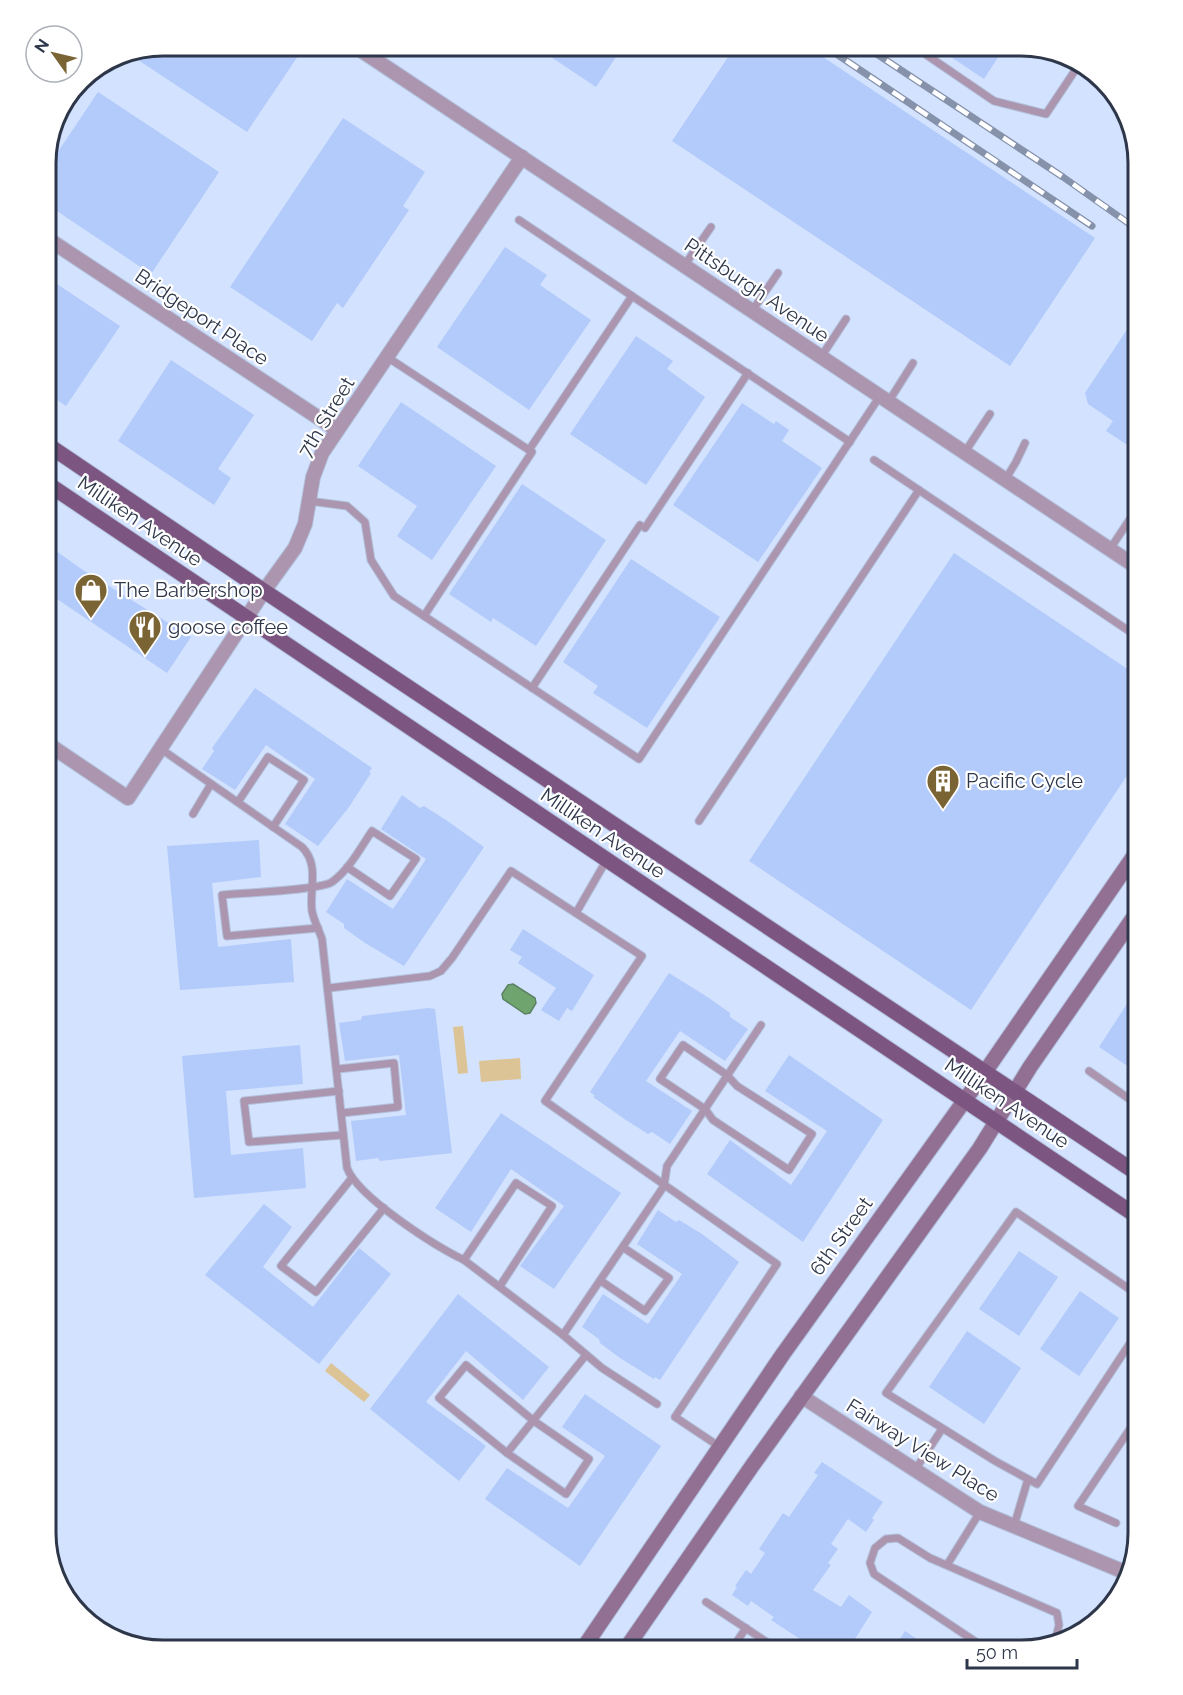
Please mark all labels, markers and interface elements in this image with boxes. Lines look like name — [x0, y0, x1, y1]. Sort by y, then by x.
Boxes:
north arrow — [24, 24, 84, 84]
text: N — [31, 36, 53, 56]
street label: Pittsburgh Avenue — [680, 233, 834, 347]
street label: Bridgeport Place — [131, 264, 273, 371]
street label: 7th Street — [293, 372, 360, 462]
street label: Milliken Avenue — [73, 470, 207, 572]
shop icon: The Barbershop — [73, 572, 109, 619]
place label: The Barbershop — [114, 578, 263, 602]
restaurant icon: goose coffee — [127, 609, 163, 656]
place label: goose coffee — [168, 615, 288, 639]
building icon: Pacific Cycle — [925, 763, 961, 810]
place label: Pacific Cycle — [966, 769, 1083, 793]
street label: Milliken Avenue — [536, 782, 670, 884]
street label: Milliken Avenue — [940, 1052, 1074, 1154]
street label: 6th Street — [805, 1192, 878, 1280]
street label: Fairway View Place — [842, 1393, 1004, 1507]
scale bar — [967, 1632, 1076, 1670]
text: 50 m — [976, 1642, 1018, 1663]

